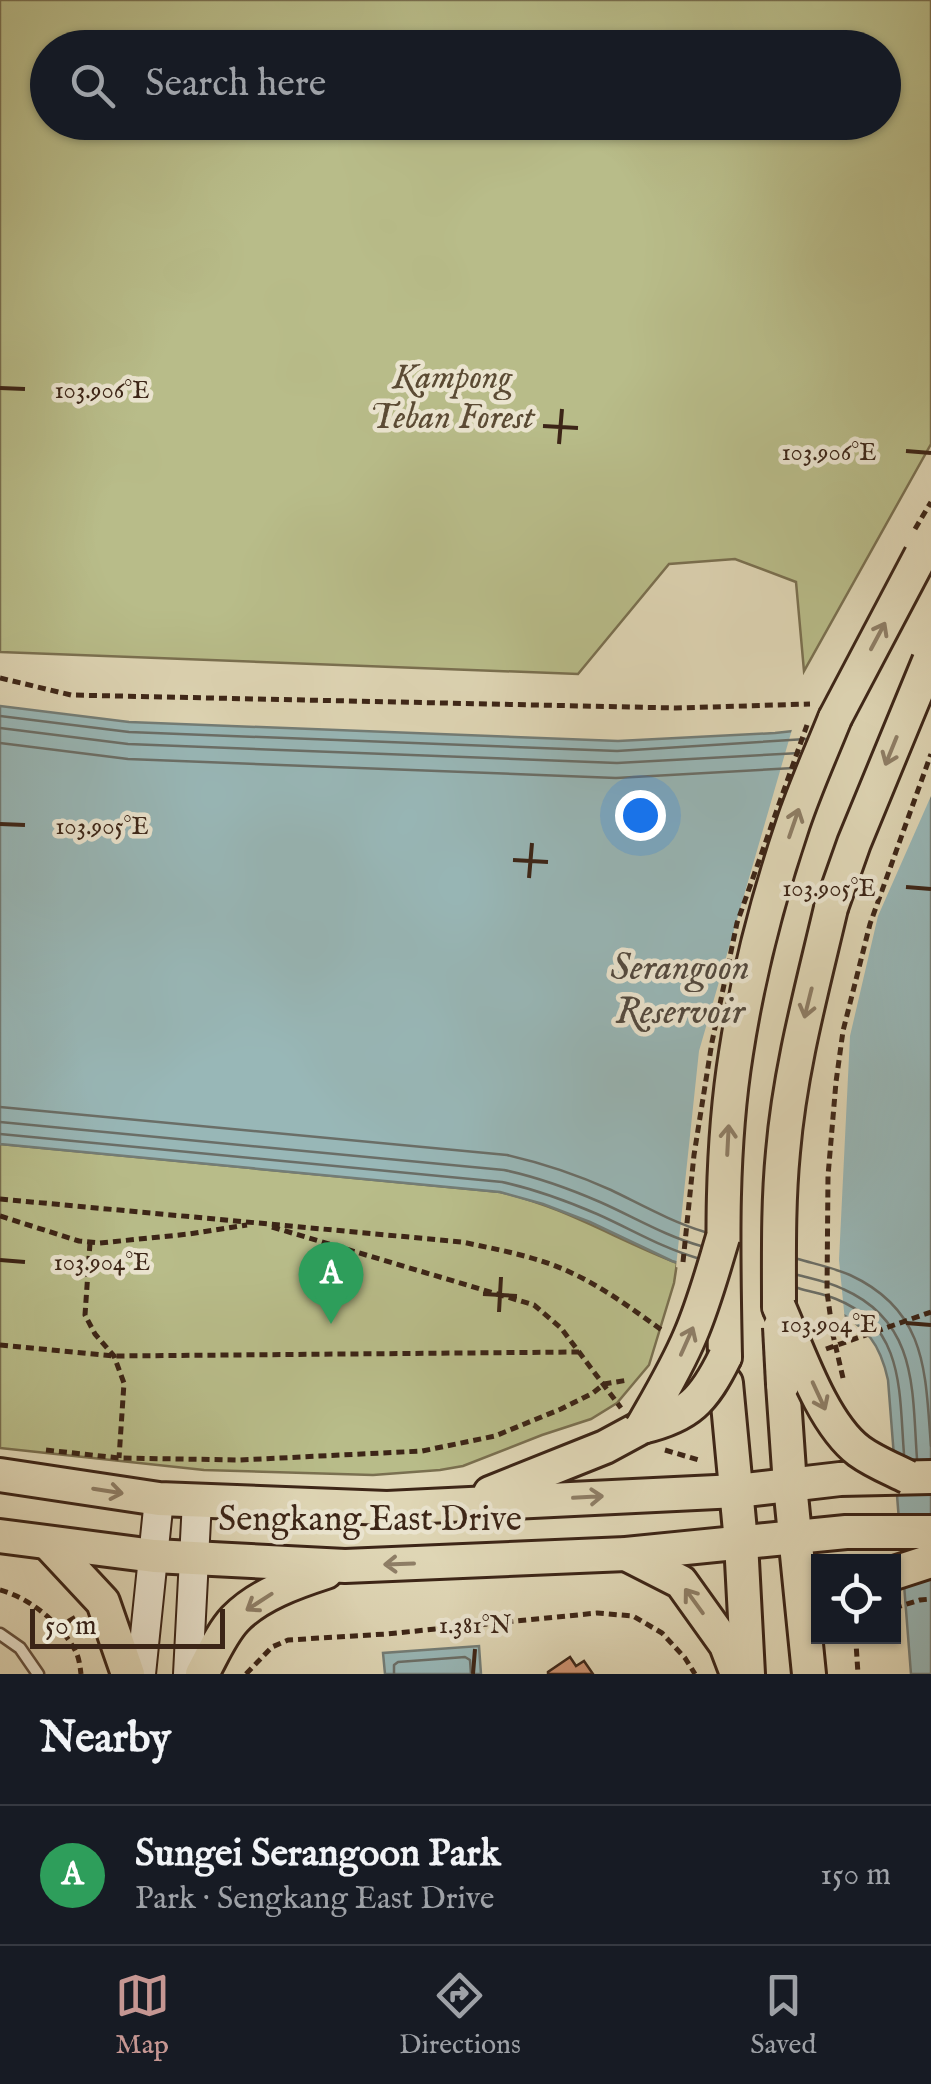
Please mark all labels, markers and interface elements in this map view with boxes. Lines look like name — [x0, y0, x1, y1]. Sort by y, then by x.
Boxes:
search box — [30, 30, 901, 140]
icon: search — [65, 58, 120, 113]
text: Search here — [145, 61, 326, 109]
park label: Kampong Teban Forest — [369, 356, 536, 441]
text: 103.906°E — [54, 375, 150, 407]
text: 103.906°E — [781, 437, 877, 469]
one-way arrow — [869, 622, 888, 652]
one-way arrow — [881, 735, 899, 766]
your location — [615, 790, 666, 841]
one-way arrow — [787, 807, 805, 839]
text: 103.905°E — [55, 811, 149, 843]
text: 103.905°E — [782, 873, 876, 905]
water label: Serangoon Reservoir — [610, 945, 750, 1037]
one-way arrow — [798, 986, 816, 1018]
one-way arrow — [719, 1124, 738, 1156]
pin: A — [298, 1242, 364, 1324]
text: 103.904°E — [54, 1247, 150, 1279]
text: 103.904°E — [781, 1309, 877, 1341]
one-way arrow — [679, 1326, 697, 1357]
one-way arrow — [811, 1380, 829, 1411]
one-way arrow — [91, 1482, 123, 1500]
one-way arrow — [572, 1487, 604, 1506]
street label: Sengkang East Drive — [218, 1498, 522, 1543]
map controls — [811, 1554, 901, 1644]
button: locate — [811, 1554, 901, 1644]
one-way arrow — [383, 1555, 415, 1574]
one-way arrow — [684, 1588, 705, 1615]
one-way arrow — [246, 1592, 274, 1613]
scale bar — [30, 1604, 225, 1648]
text: 50 m — [45, 1609, 97, 1644]
text: 1.381°N — [439, 1610, 511, 1642]
text: Nearby — [40, 1713, 171, 1766]
text: Sungei Serangoon Park — [135, 1831, 501, 1879]
text: A — [62, 1855, 83, 1896]
text: 150 m — [820, 1855, 891, 1896]
text: Park · Sengkang East Drive — [135, 1879, 495, 1920]
tab: Map — [115, 1968, 170, 2063]
tab: Directions — [399, 1968, 521, 2063]
tab: Saved — [750, 1968, 816, 2063]

